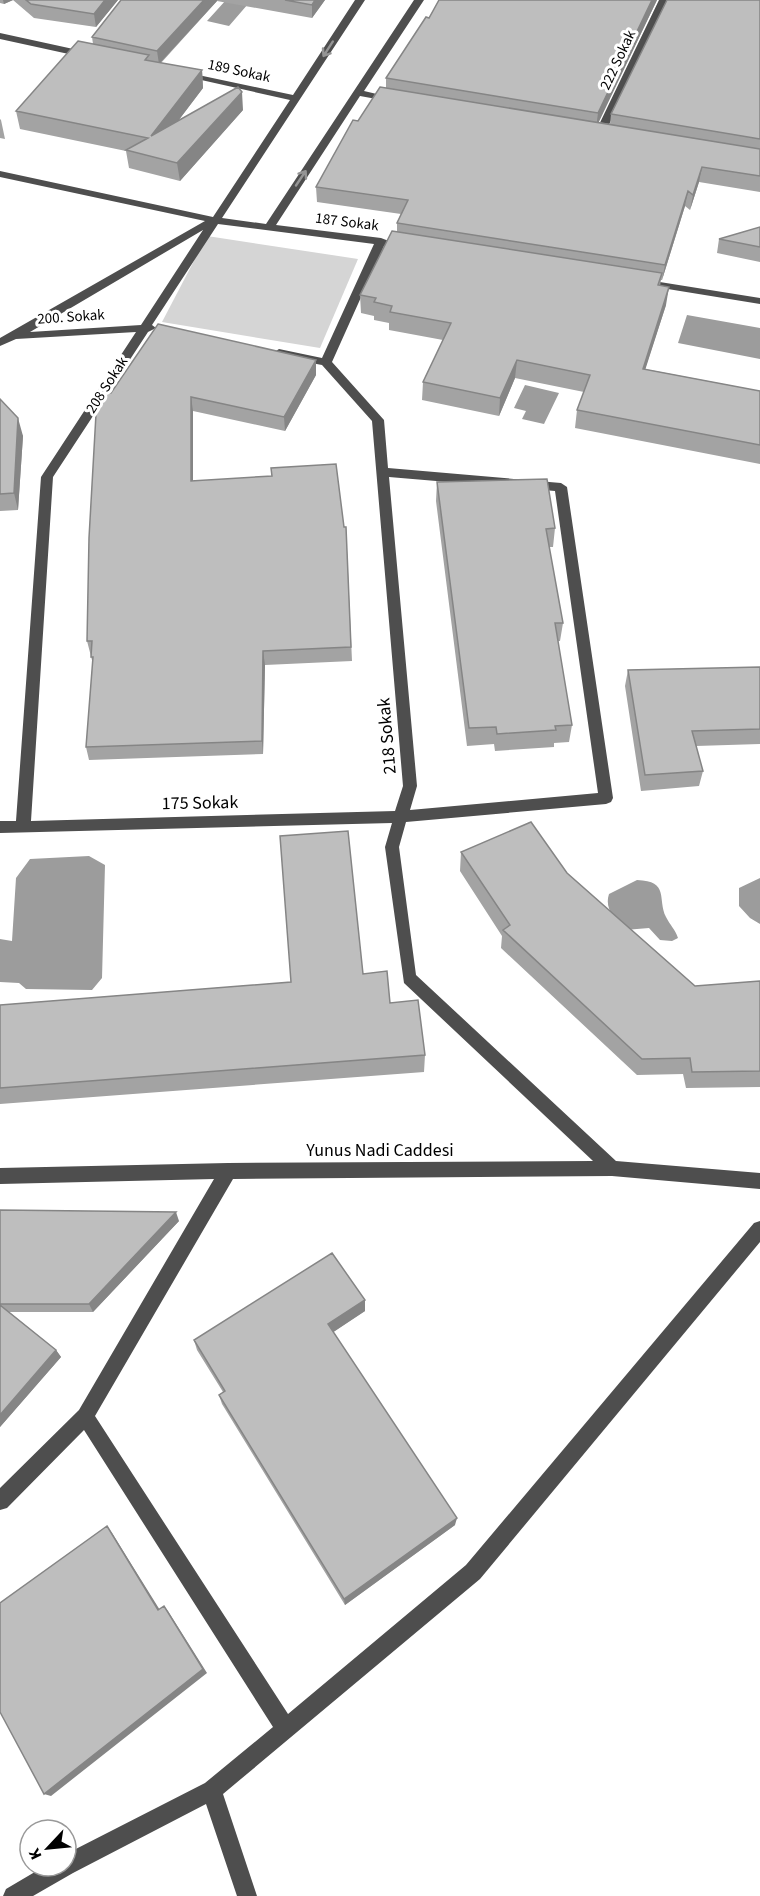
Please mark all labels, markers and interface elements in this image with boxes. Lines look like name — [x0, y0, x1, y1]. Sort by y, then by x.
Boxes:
street label: 222 Sokak — [595, 26, 641, 93]
one-way arrow — [321, 40, 333, 57]
street label: 189 Sokak — [206, 54, 273, 88]
one-way arrow — [296, 170, 308, 187]
street label: 187 Sokak — [314, 208, 380, 236]
street label: 200. Sokak — [37, 304, 106, 330]
street label: 208 Sokak — [81, 352, 133, 417]
street label: 218 Sokak — [371, 697, 403, 775]
street label: 175 Sokak — [162, 790, 239, 816]
street label: Yunus Nadi Caddesi — [305, 1138, 454, 1163]
north arrow — [18, 1818, 78, 1878]
text: K — [23, 1845, 47, 1863]

